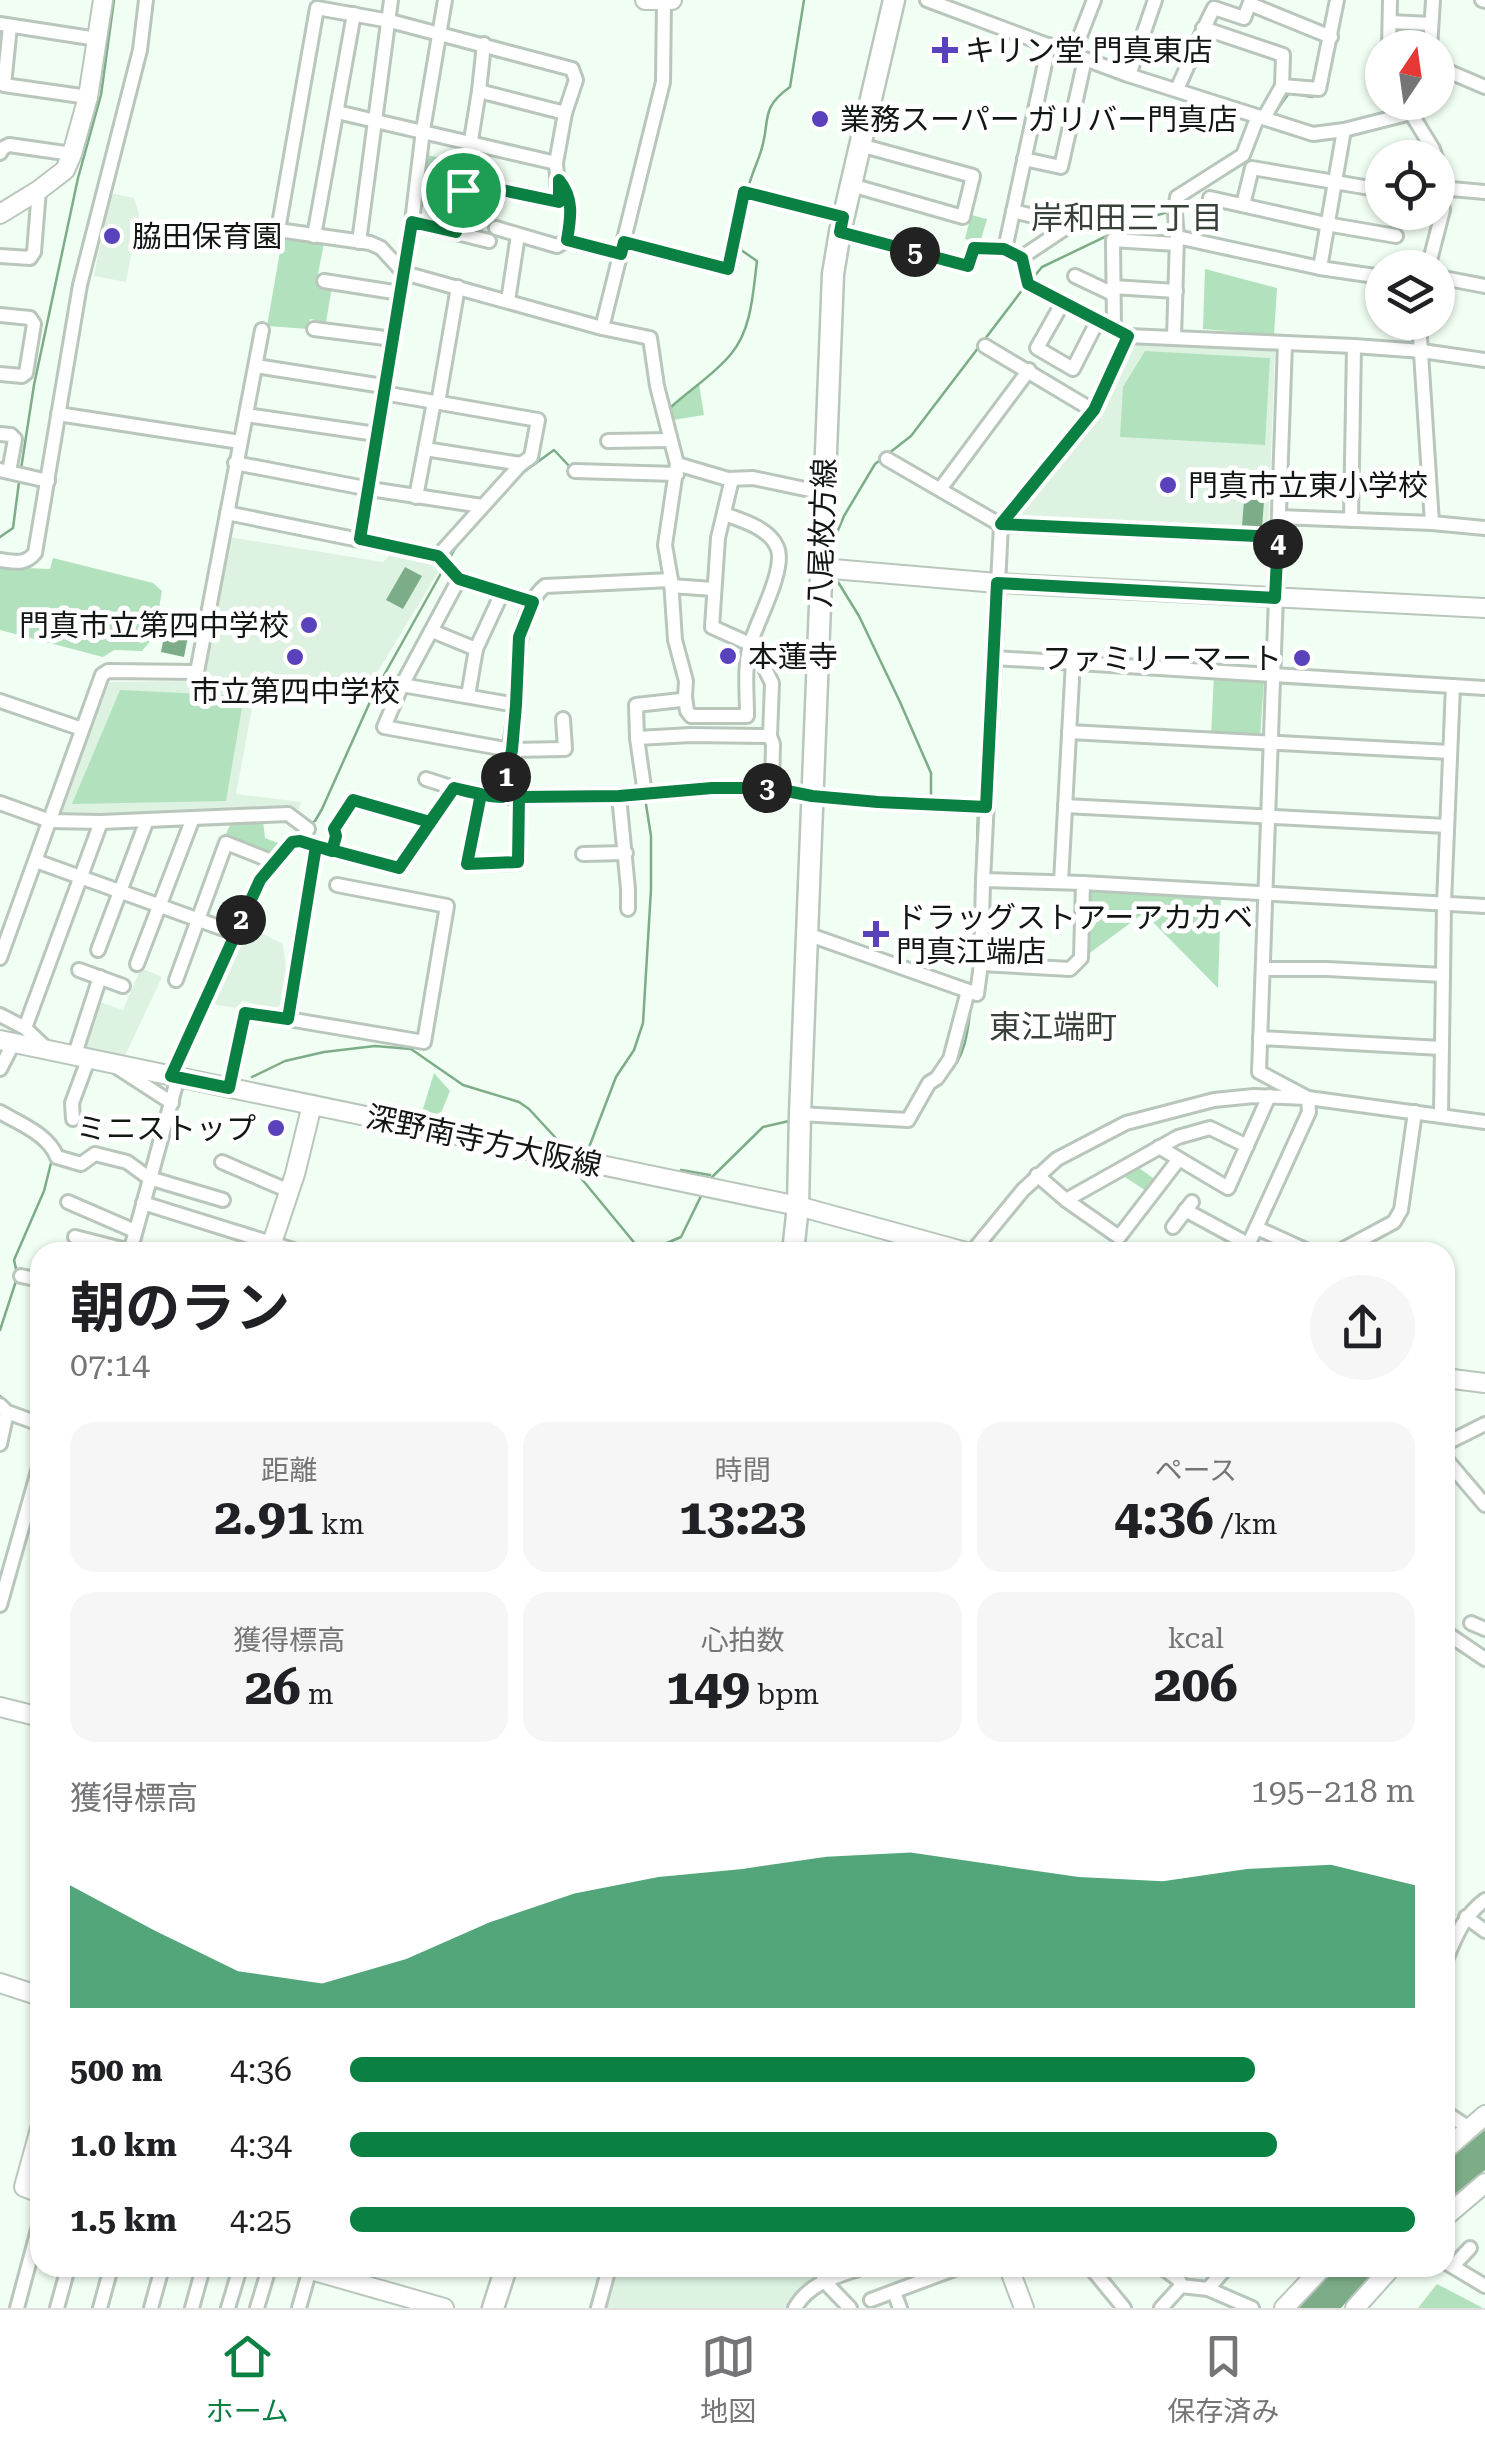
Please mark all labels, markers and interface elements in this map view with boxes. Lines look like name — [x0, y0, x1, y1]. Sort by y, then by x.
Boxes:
north arrow — [1365, 30, 1455, 120]
map controls — [1365, 30, 1455, 340]
place label: キリン堂 門真東店 — [965, 33, 1213, 68]
marker: キリン堂 門真東店 — [934, 39, 956, 61]
place label: 業務スーパー ガリバー門真店 — [840, 102, 1237, 137]
marker: 業務スーパー ガリバー門真店 — [809, 108, 831, 130]
button: locate — [1365, 140, 1455, 230]
pin — [421, 148, 506, 233]
icon: arrive — [436, 163, 491, 218]
district label: 岸和田三丁目 — [1031, 199, 1223, 237]
place label: 脇田保育園 — [132, 219, 282, 254]
marker: 脇田保育園 — [101, 225, 123, 247]
pin: 5 — [890, 227, 940, 277]
text: 5 — [907, 235, 923, 268]
button: layers — [1365, 250, 1455, 340]
street label: 八尾枚方線 — [802, 457, 842, 609]
place label: 門真市立東小学校 — [1188, 468, 1428, 503]
marker: 門真市立東小学校 — [1157, 474, 1179, 496]
pin: 4 — [1253, 519, 1303, 569]
text: 4 — [1270, 527, 1286, 560]
place label: 門真市立第四中学校 — [19, 608, 289, 643]
marker: 門真市立第四中学校 — [298, 614, 320, 636]
place label: 本蓮寺 — [748, 639, 838, 674]
place label: ファミリーマート — [1042, 641, 1282, 676]
marker: 本蓮寺 — [717, 645, 739, 667]
marker: 市立第四中学校 — [284, 646, 306, 668]
marker: ファミリーマート — [1291, 647, 1313, 669]
place label: 市立第四中学校 — [190, 674, 400, 709]
pin: 1 — [481, 752, 531, 802]
text: 1 — [498, 760, 514, 793]
pin: 3 — [742, 763, 792, 813]
text: 3 — [759, 771, 775, 804]
pin: 2 — [216, 895, 266, 945]
place label: ドラッグストアーアカカベ 門真江端店 — [896, 900, 1253, 969]
text: 2 — [233, 903, 249, 936]
marker: ドラッグストアーアカカベ 門真江端店 — [865, 923, 887, 945]
district label: 東江端町 — [989, 1008, 1117, 1046]
street label: 深野南寺方大阪線 — [363, 1099, 605, 1183]
place label: ミニストップ — [76, 1111, 256, 1146]
marker: ミニストップ — [265, 1117, 287, 1139]
button: share — [1310, 1275, 1415, 1380]
text: 朝のラン — [70, 1276, 290, 1340]
text: 07:14 — [70, 1346, 150, 1384]
text: 距離 — [261, 1454, 317, 1487]
text: 時間 — [714, 1454, 771, 1487]
text: ペース — [1155, 1454, 1237, 1487]
text: 2.91 — [214, 1488, 314, 1546]
text: 13:23 — [679, 1488, 806, 1546]
text: 4:36 — [1114, 1488, 1214, 1546]
text: km — [314, 1508, 364, 1541]
text: /km — [1214, 1508, 1277, 1541]
text: kcal — [1168, 1622, 1224, 1655]
text: 獲得標高 — [233, 1624, 345, 1657]
text: 心拍数 — [700, 1624, 785, 1657]
text: 206 — [1154, 1655, 1238, 1713]
text: 26 — [245, 1658, 301, 1716]
text: 149 — [666, 1658, 750, 1716]
text: m — [301, 1678, 333, 1711]
text: bpm — [750, 1678, 819, 1711]
text: 195–218 m — [1251, 1772, 1415, 1810]
text: 獲得標高 — [70, 1779, 198, 1817]
text: 500 m — [70, 2051, 163, 2089]
text: 4:36 — [230, 2051, 292, 2089]
text: 1.0 km — [70, 2126, 177, 2164]
text: 4:34 — [230, 2126, 292, 2164]
text: 1.5 km — [70, 2201, 177, 2239]
text: 4:25 — [230, 2201, 292, 2239]
tab: ホーム — [206, 2329, 289, 2429]
tab: 地図 — [700, 2329, 756, 2429]
tab: 保存済み — [1167, 2329, 1279, 2429]

